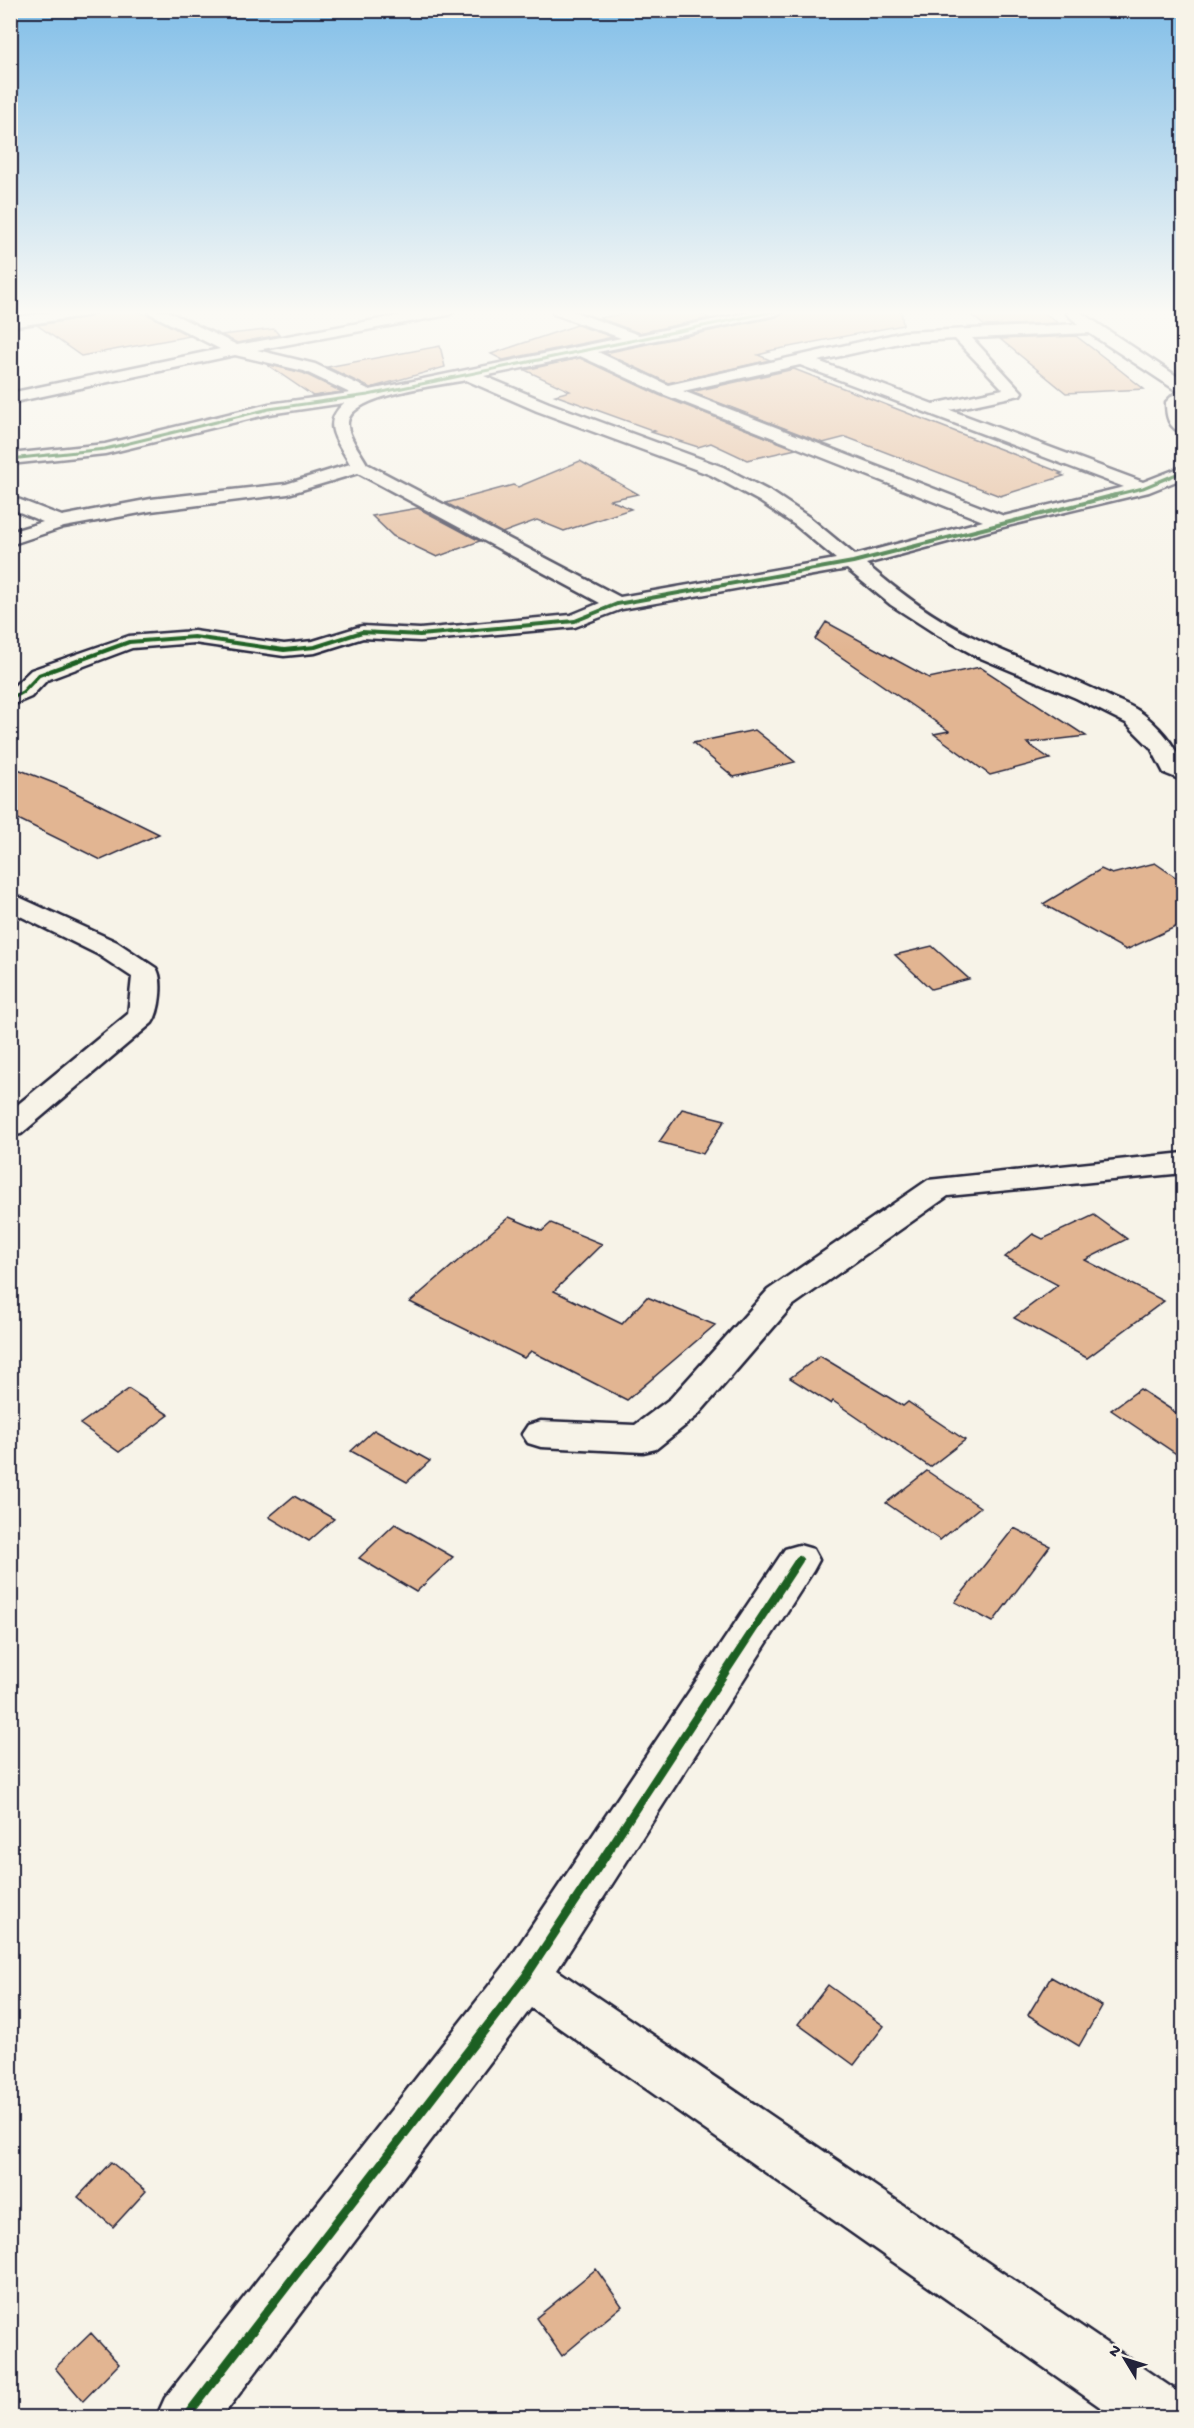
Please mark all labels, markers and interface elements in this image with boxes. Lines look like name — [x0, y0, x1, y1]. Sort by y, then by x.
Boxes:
north arrow — [1095, 2329, 1155, 2389]
text: N — [1105, 2342, 1127, 2362]

